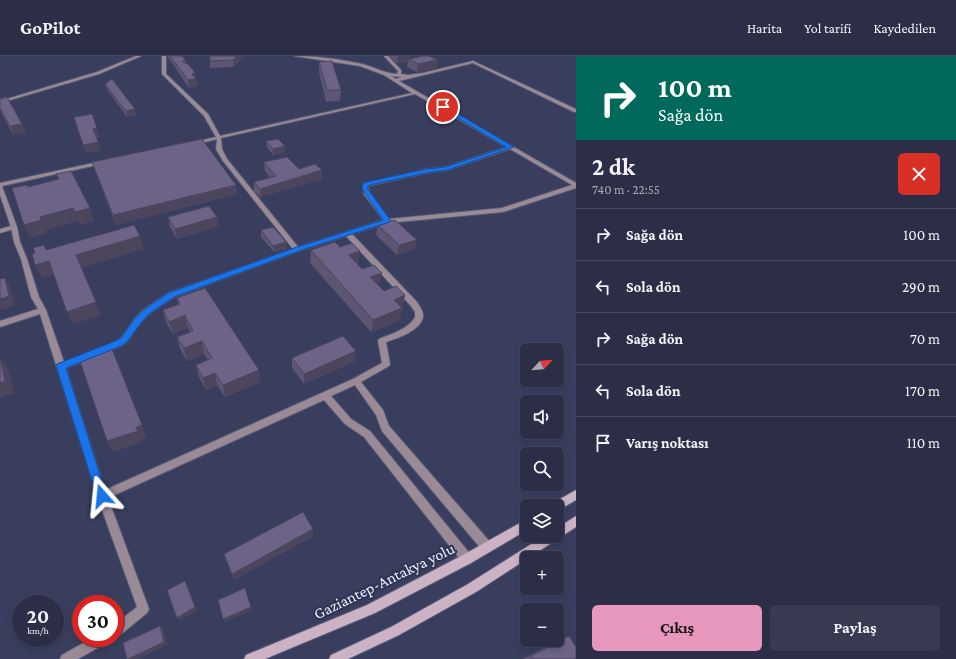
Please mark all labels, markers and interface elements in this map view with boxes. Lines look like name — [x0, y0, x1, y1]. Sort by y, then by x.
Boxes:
text: GoPilot — [20, 17, 80, 38]
text: Harita — [747, 20, 782, 36]
text: Yol tarifi — [804, 20, 851, 36]
text: Kaydedilen — [873, 20, 936, 36]
icon: right — [592, 72, 644, 124]
text: 100 m — [658, 72, 732, 103]
pin — [426, 90, 460, 124]
icon: arrive — [432, 96, 454, 118]
text: Sağa dön — [658, 105, 723, 125]
text: 2 dk — [592, 153, 635, 180]
button: close — [898, 153, 940, 195]
text: 740 m · 22:55 — [592, 182, 660, 197]
icon: right — [592, 224, 614, 246]
text: Sağa dön — [626, 227, 683, 243]
text: 100 m — [903, 227, 940, 243]
icon: left — [592, 276, 614, 298]
text: Sola dön — [626, 279, 681, 295]
text: 290 m — [902, 279, 940, 295]
icon: right — [592, 328, 614, 350]
text: Sağa dön — [626, 331, 683, 347]
text: 70 m — [910, 331, 940, 347]
north arrow — [520, 343, 564, 387]
map controls — [520, 343, 564, 647]
icon: left — [592, 380, 614, 402]
text: Sola dön — [626, 383, 681, 399]
text: 170 m — [905, 383, 940, 399]
button: sound — [520, 395, 564, 439]
icon: arrive — [592, 432, 614, 454]
text: Varış noktası — [626, 435, 709, 451]
text: 110 m — [907, 435, 940, 451]
button: search — [520, 447, 564, 491]
position arrow — [81, 475, 123, 517]
button: layers — [520, 499, 564, 543]
street label: Gaziantep-Antakya yolu — [311, 539, 458, 623]
button: + — [520, 551, 564, 595]
speed limit sign: 30 — [72, 595, 124, 647]
button: − — [520, 603, 564, 647]
text: 20 — [27, 605, 49, 627]
button: Çıkış — [592, 605, 762, 651]
button: Paylaş — [770, 605, 940, 651]
text: km/h — [27, 625, 49, 636]

